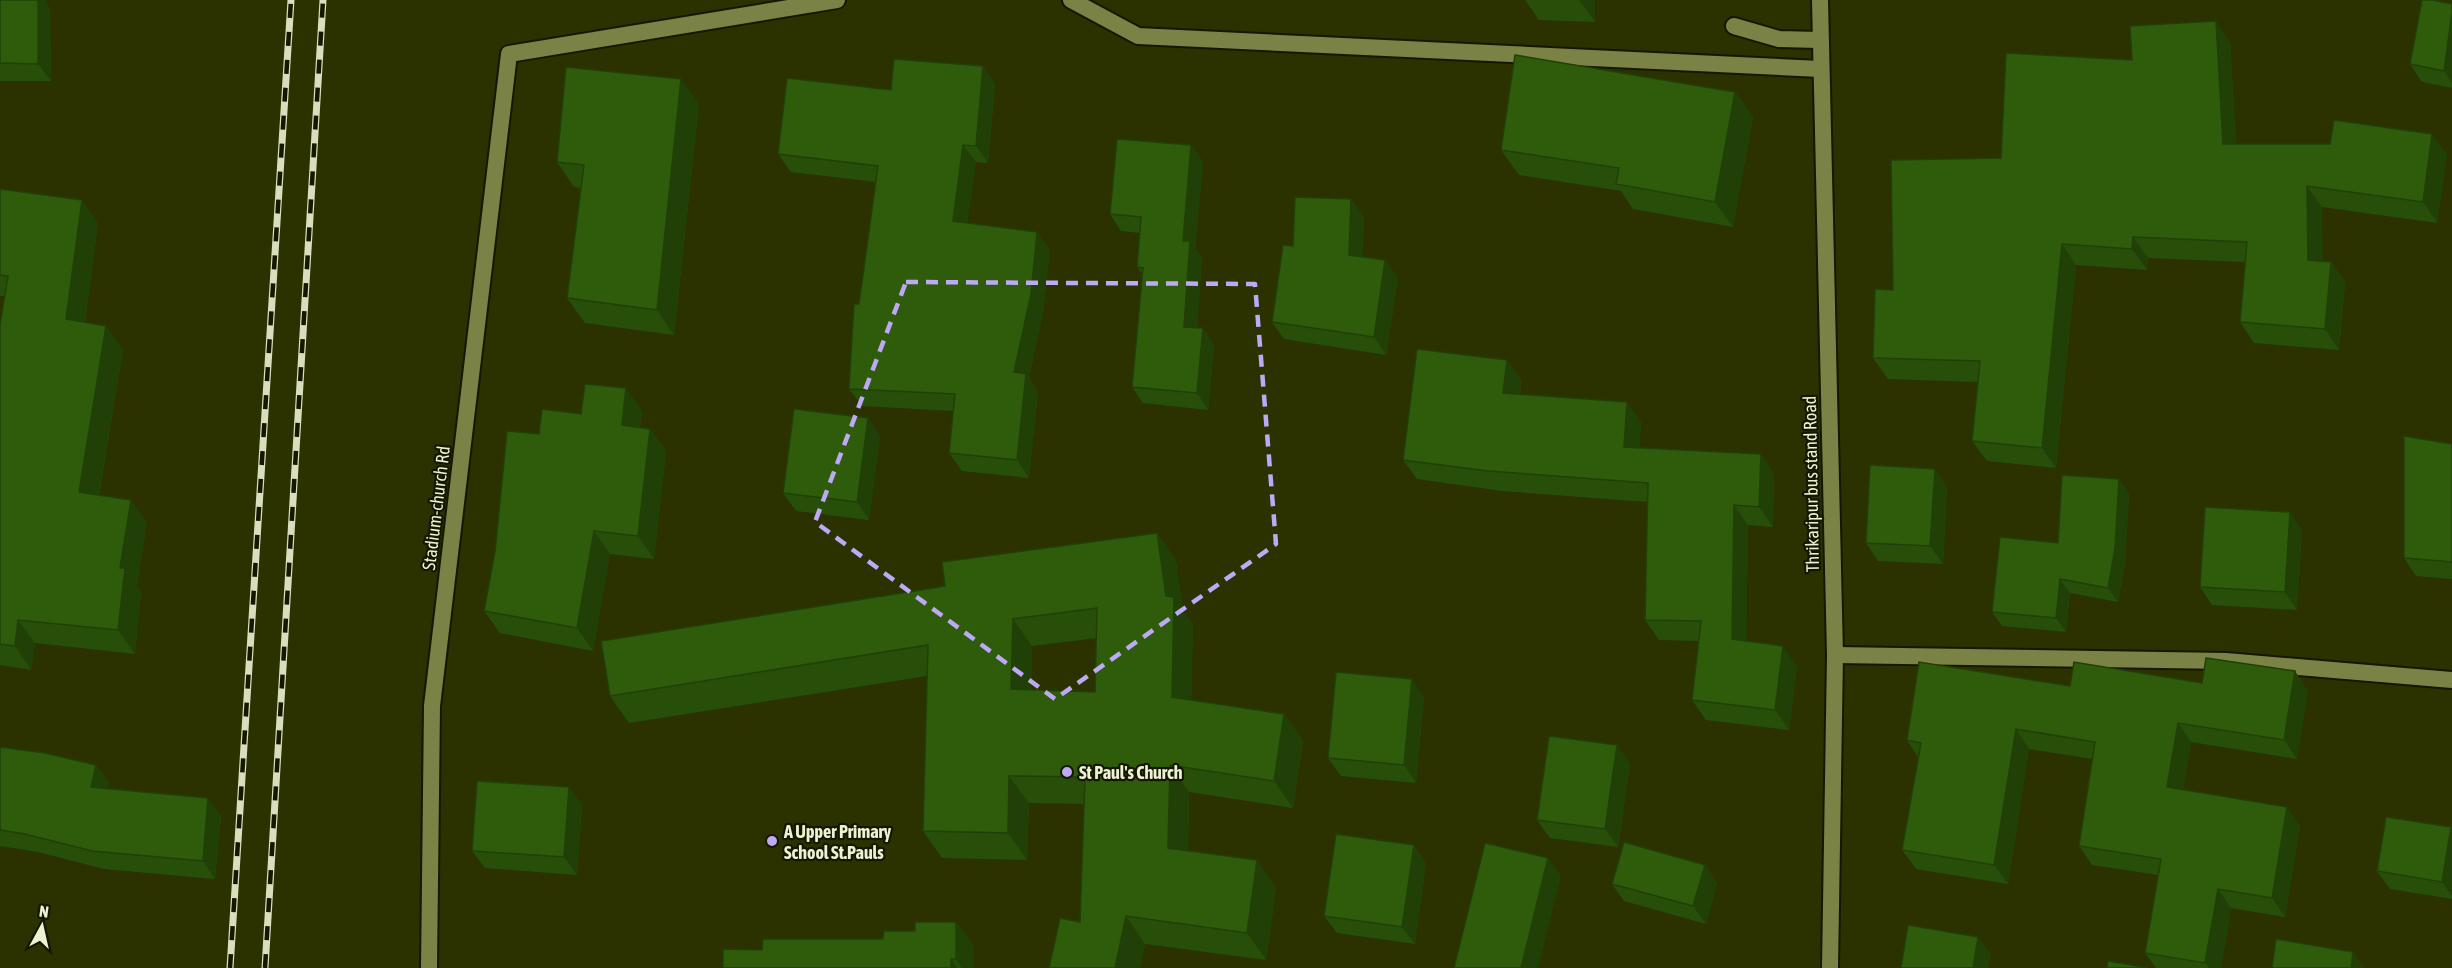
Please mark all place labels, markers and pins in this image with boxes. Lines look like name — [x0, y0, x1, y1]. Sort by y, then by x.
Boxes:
place label: St Paul's Church — [1079, 762, 1183, 783]
marker: St Paul's Church — [1060, 765, 1074, 779]
place label: A Upper Primary School St.Pauls — [783, 821, 892, 863]
marker: A Upper Primary School St.Pauls — [765, 834, 779, 848]

